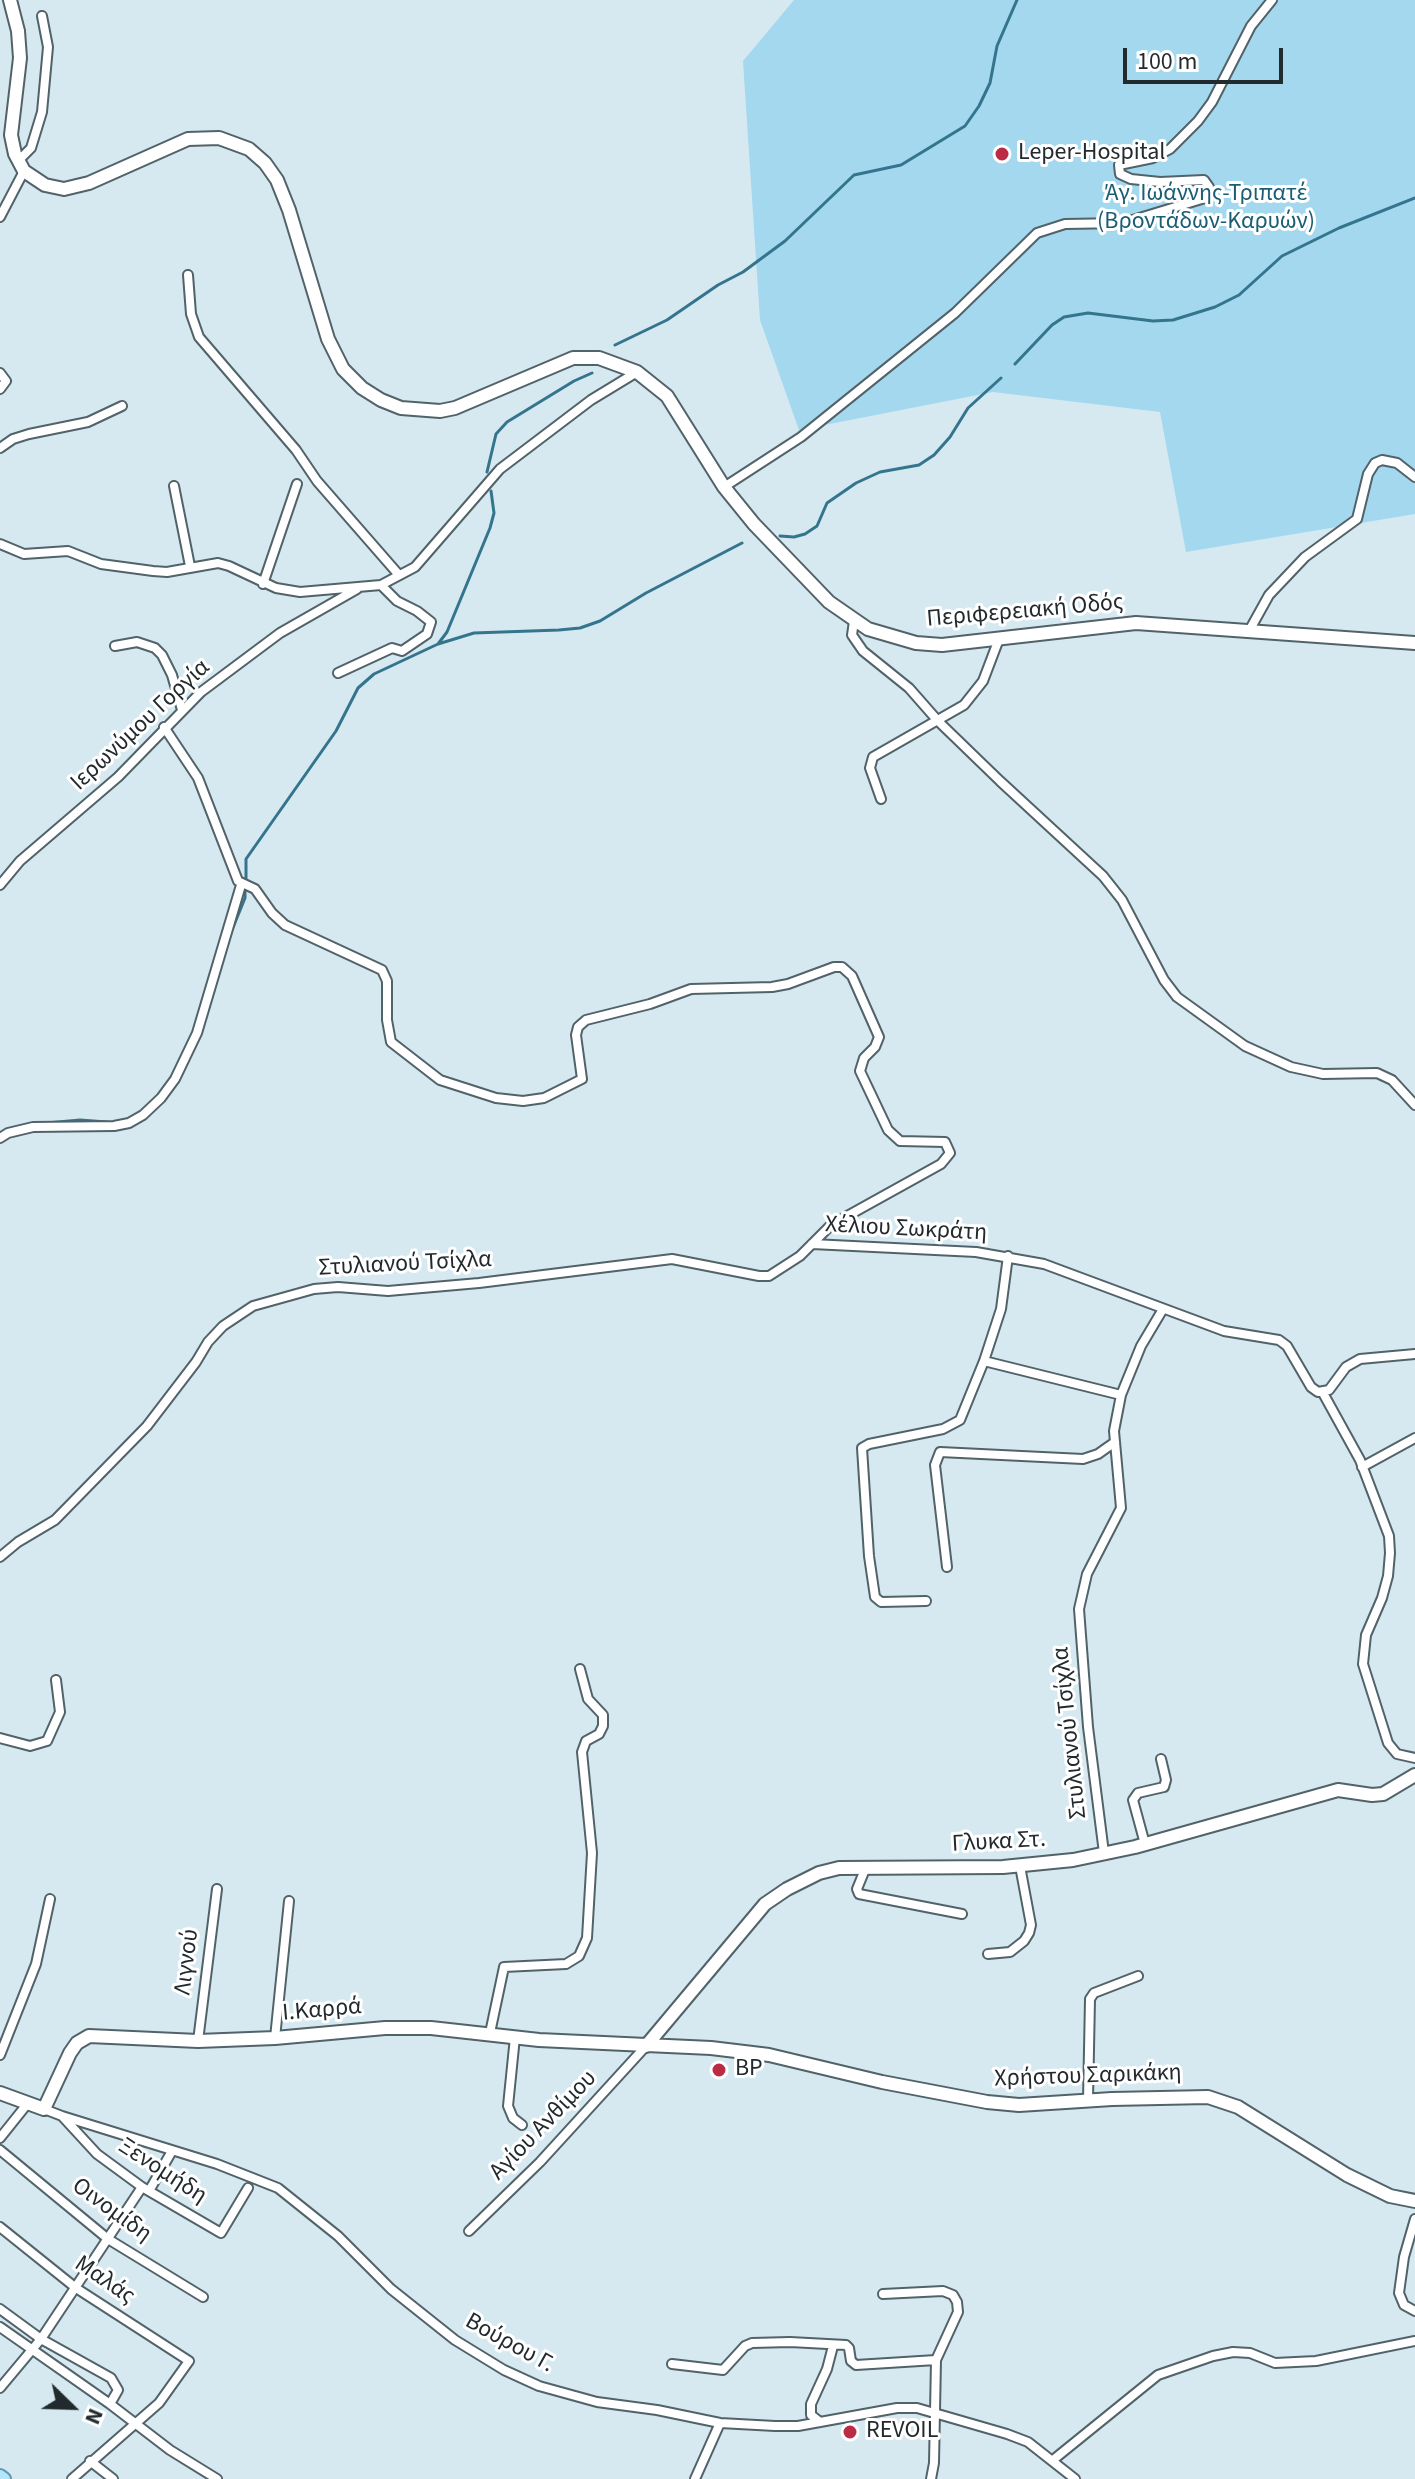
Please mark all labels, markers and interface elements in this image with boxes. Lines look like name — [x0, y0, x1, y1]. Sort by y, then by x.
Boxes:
scale bar — [1127, 32, 1287, 82]
text: 100 m — [1137, 44, 1197, 79]
place label: Leper-Hospital — [1018, 140, 1165, 168]
marker: Leper-Hospital — [993, 145, 1011, 163]
park label: Άγ. Ιωάννης-Τριπατέ (Βροντάδων-Καρυών) — [1097, 181, 1315, 237]
street label: Περιφερειακή Οδός — [925, 589, 1125, 635]
street label: Ιερωνύμου Γοργία — [66, 654, 216, 798]
street label: Χέλιου Σωκράτη — [824, 1211, 988, 1249]
street label: Στυλιανού Τσίχλα — [318, 1246, 492, 1284]
street label: Στυλιανού Τσίχλα — [1048, 1645, 1094, 1821]
street label: Γλυκα Στ. — [951, 1826, 1047, 1860]
street label: Λιγνού — [170, 1927, 206, 1997]
street label: Ι.Καρρά — [281, 1993, 363, 2029]
place label: BP — [735, 2056, 763, 2084]
street label: Χρήστου Σαρικάκη — [994, 2059, 1182, 2095]
marker: BP — [710, 2061, 728, 2079]
street label: Αγίου Ανθίμου — [484, 2065, 604, 2187]
street label: Ξενομήδη — [112, 2133, 212, 2211]
street label: Οινομίδη — [66, 2172, 156, 2250]
street label: Μαλάς — [68, 2250, 140, 2312]
street label: Βούρου Γ. — [460, 2308, 558, 2380]
north arrow — [32, 2367, 112, 2447]
text: N — [77, 2403, 112, 2429]
place label: REVOIL — [866, 2418, 938, 2446]
marker: REVOIL — [841, 2423, 859, 2441]

